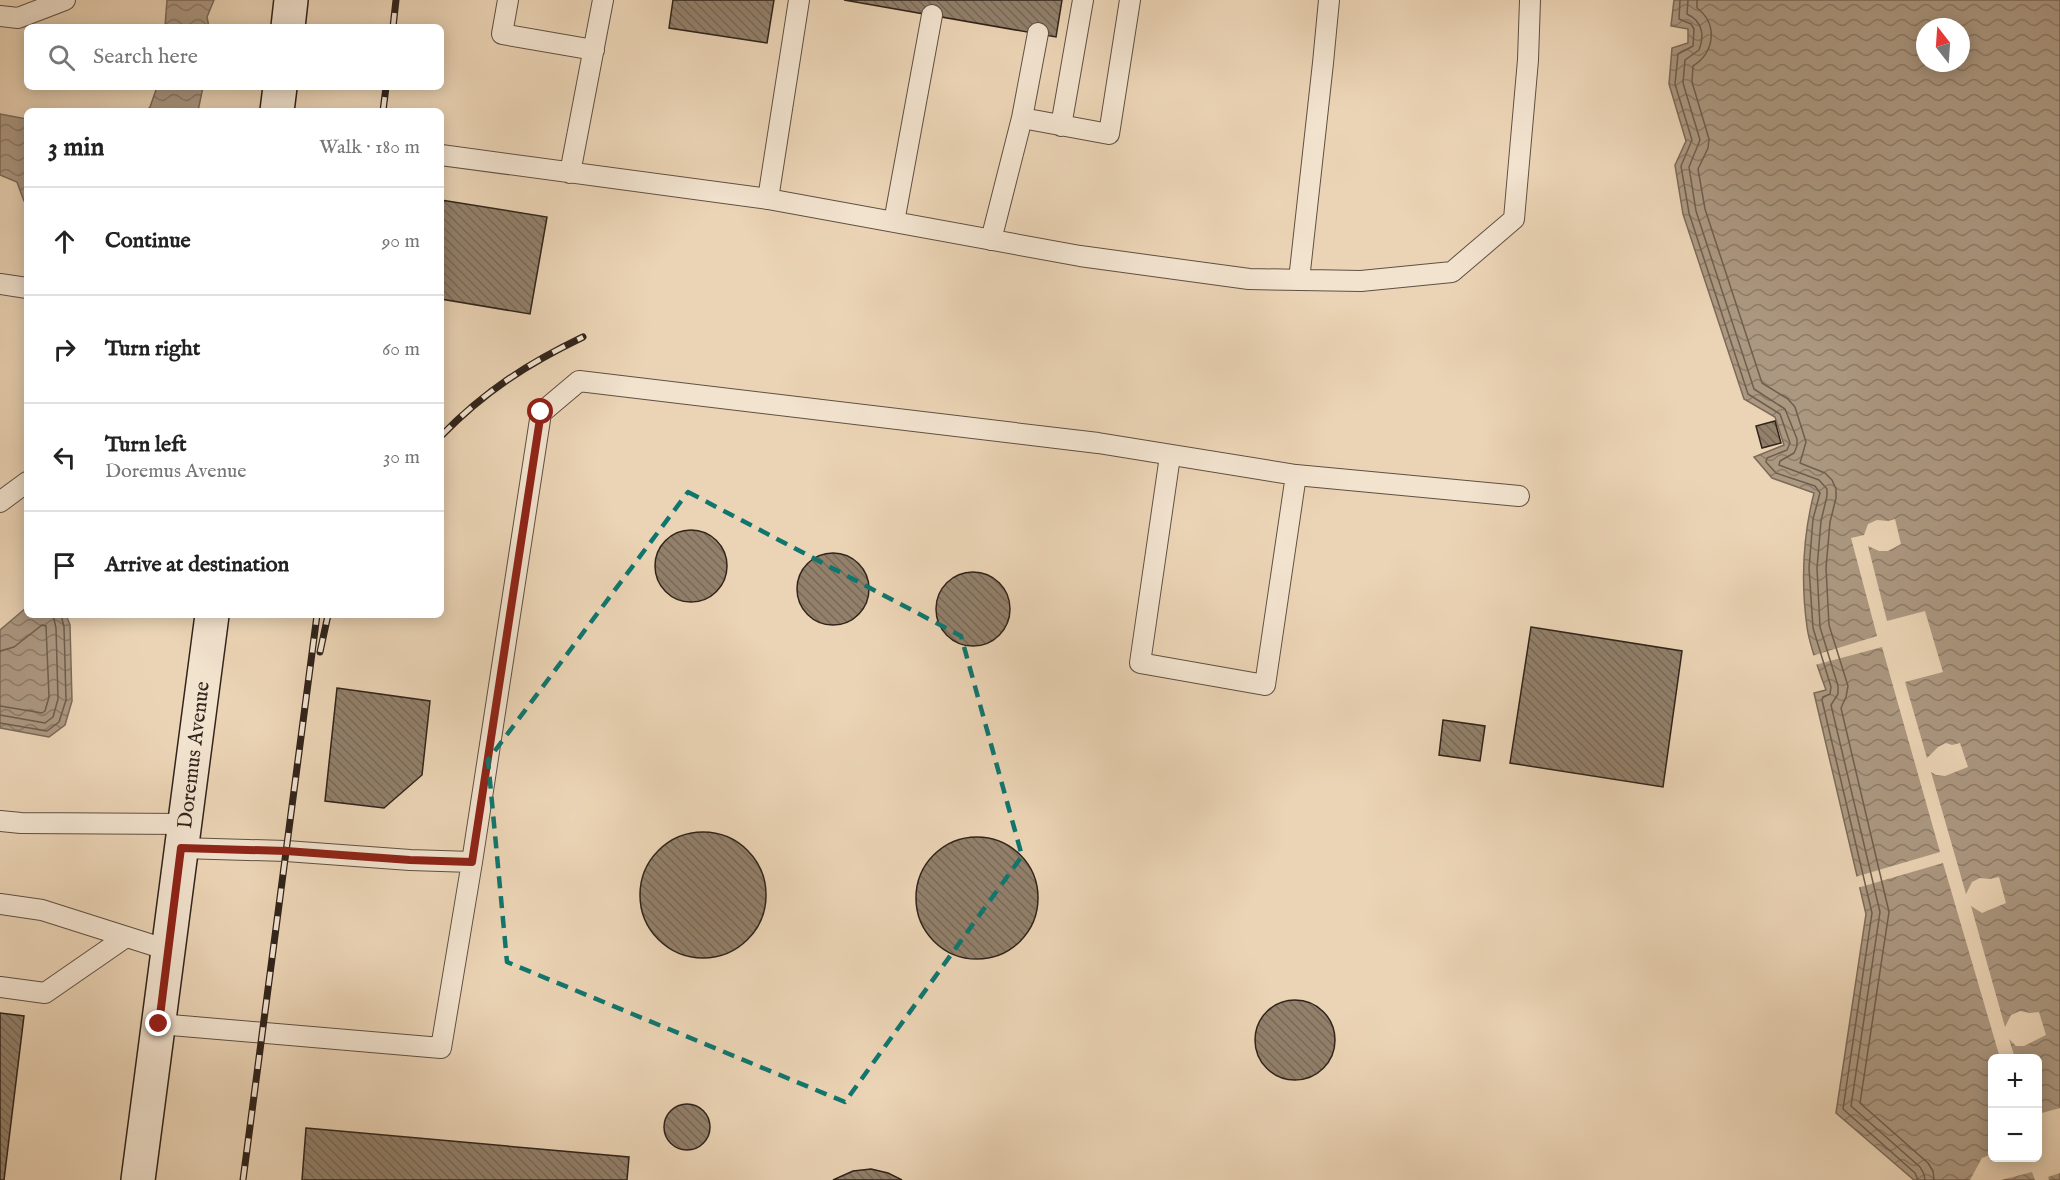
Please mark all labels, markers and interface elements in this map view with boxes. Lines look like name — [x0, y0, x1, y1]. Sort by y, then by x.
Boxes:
north arrow — [1916, 18, 1970, 72]
search box — [24, 24, 444, 90]
icon: search — [45, 41, 78, 74]
text: Search here — [93, 43, 198, 71]
text: 3 min — [48, 131, 104, 164]
text: Walk · 180 m — [319, 135, 420, 160]
icon: ahead — [48, 225, 81, 258]
text: Continue — [105, 227, 191, 255]
text: 90 m — [382, 229, 420, 254]
icon: right — [48, 333, 81, 366]
text: Turn right — [105, 335, 200, 363]
text: 60 m — [382, 337, 420, 362]
route start — [527, 398, 553, 424]
text: Turn left — [105, 431, 187, 459]
icon: left — [48, 441, 81, 474]
text: 30 m — [383, 445, 420, 470]
text: Doremus Avenue — [105, 459, 246, 484]
icon: arrive — [48, 549, 81, 582]
text: Arrive at destination — [105, 551, 289, 579]
street label: Doremus Avenue — [172, 679, 217, 831]
route end — [145, 1010, 171, 1036]
map controls — [1988, 1054, 2042, 1162]
button: + — [1988, 1054, 2042, 1108]
button: − — [1988, 1108, 2042, 1162]

